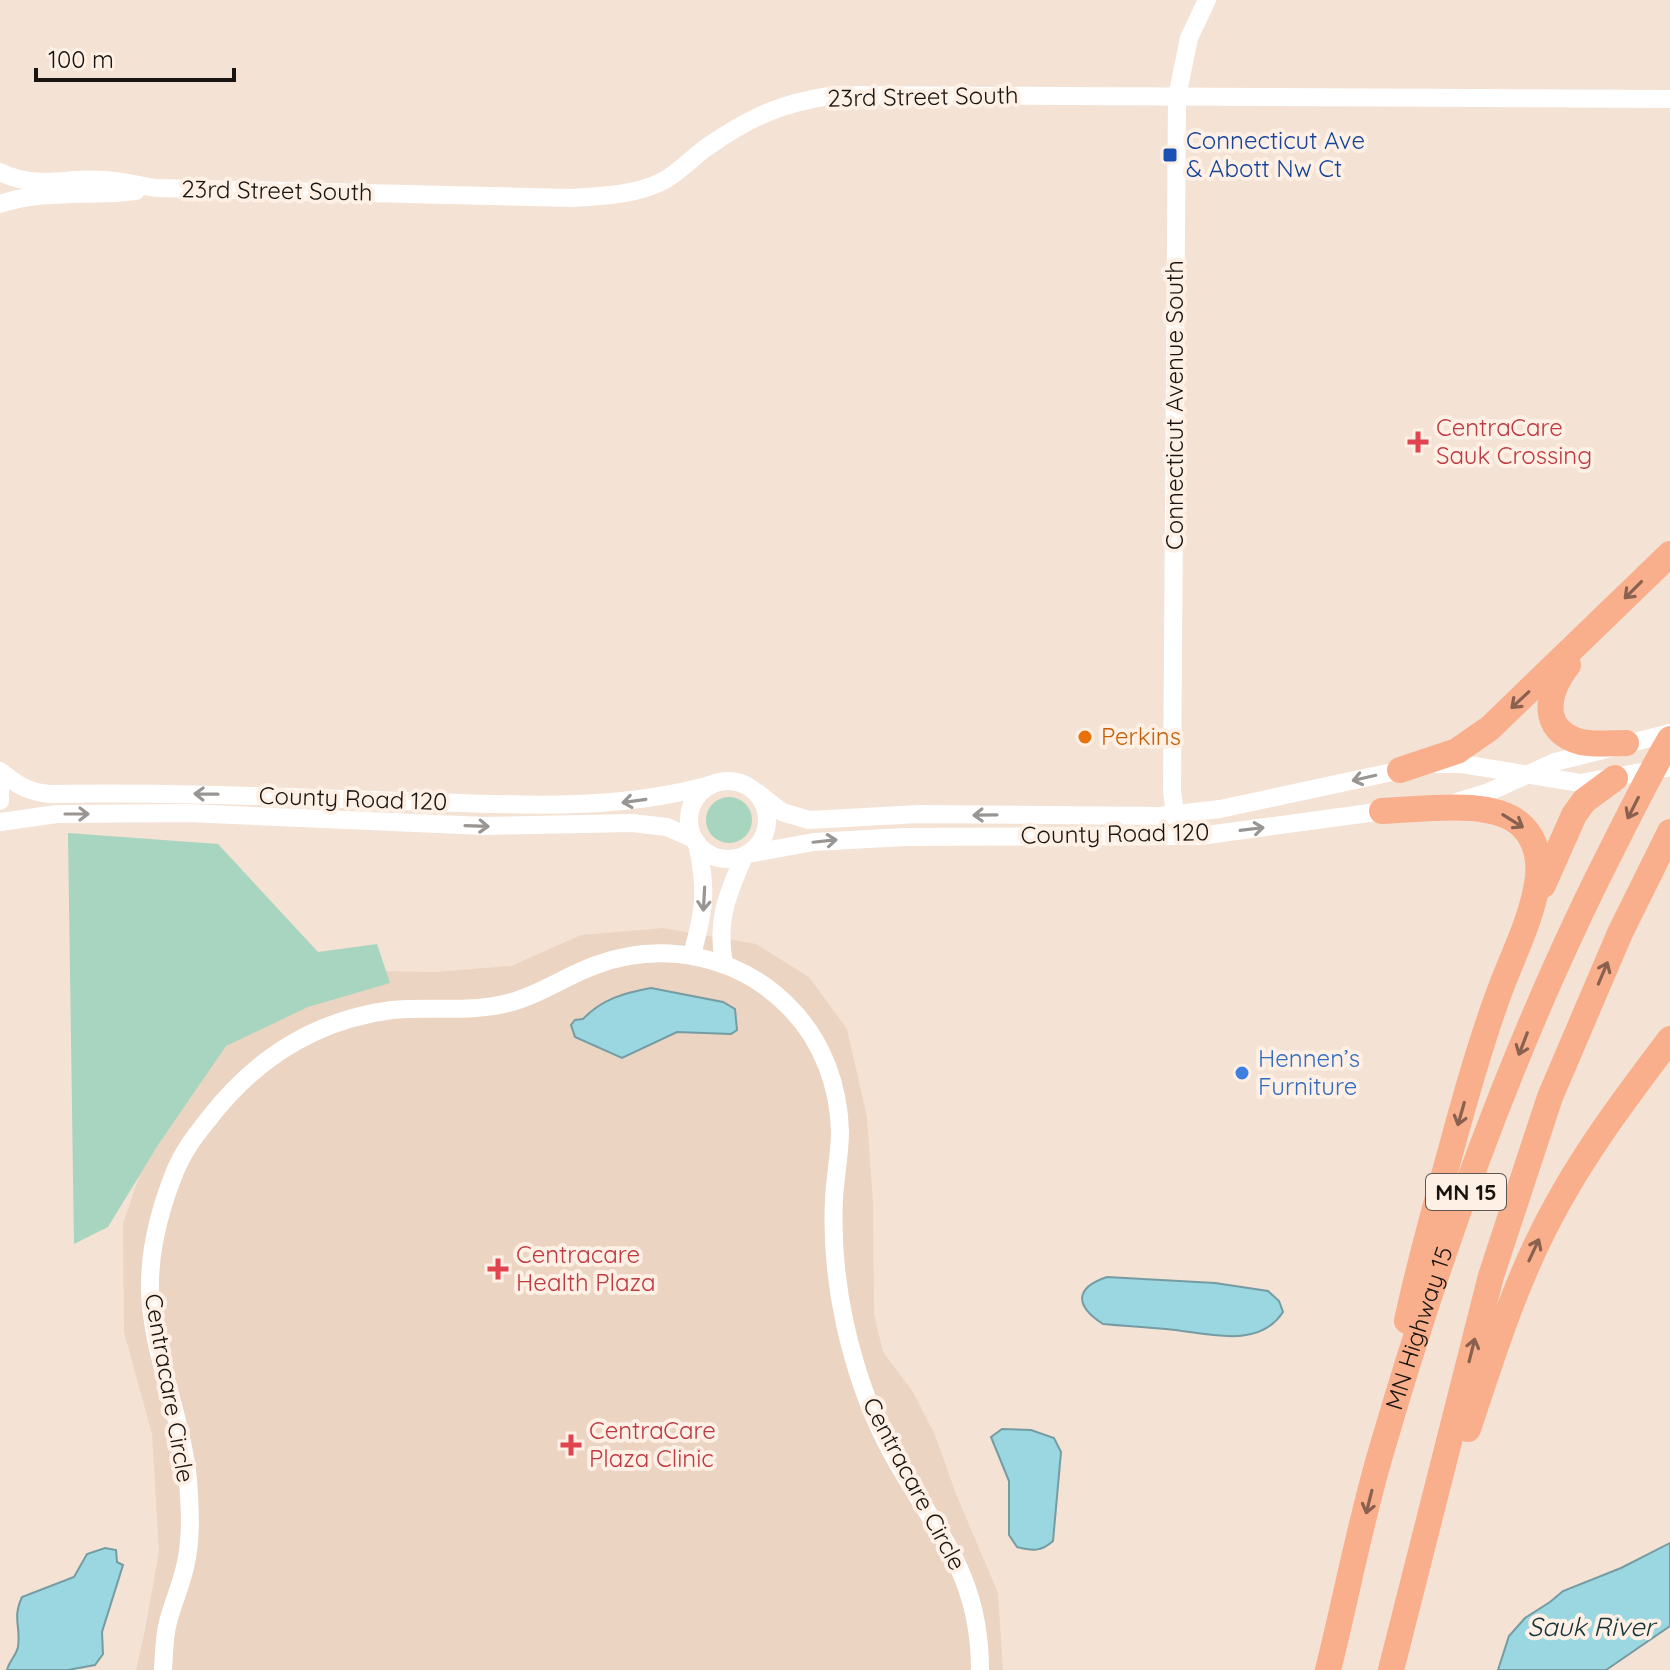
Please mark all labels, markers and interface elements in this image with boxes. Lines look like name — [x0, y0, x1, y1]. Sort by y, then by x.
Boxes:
scale bar — [36, 32, 234, 82]
text: 100 m — [48, 44, 114, 74]
street label: 23rd Street South — [827, 79, 1019, 113]
place label: Connecticut Ave & Abott Nw Ct — [1186, 125, 1365, 183]
marker: Connecticut Ave & Abott Nw Ct — [1161, 146, 1179, 164]
street label: 23rd Street South — [181, 173, 373, 207]
street label: Connecticut Avenue South — [1159, 260, 1189, 550]
place label: CentraCare Sauk Crossing — [1436, 412, 1592, 470]
marker: CentraCare Sauk Crossing — [1407, 431, 1429, 453]
one-way arrow — [1623, 581, 1643, 600]
one-way arrow — [1511, 691, 1531, 709]
place label: Perkins — [1101, 721, 1181, 751]
marker: Perkins — [1076, 728, 1094, 746]
one-way arrow — [1352, 771, 1378, 786]
street label: County Road 120 — [258, 780, 448, 816]
one-way arrow — [193, 786, 220, 801]
one-way arrow — [622, 794, 647, 809]
one-way arrow — [1624, 795, 1640, 819]
one-way arrow — [63, 806, 90, 822]
one-way arrow — [972, 807, 999, 823]
one-way arrow — [1501, 812, 1523, 829]
street label: County Road 120 — [1020, 816, 1210, 850]
one-way arrow — [463, 818, 490, 833]
one-way arrow — [1238, 821, 1265, 836]
one-way arrow — [811, 833, 838, 848]
one-way arrow — [696, 885, 711, 912]
one-way arrow — [1597, 961, 1612, 986]
one-way arrow — [1515, 1031, 1529, 1056]
place label: Hennen’s Furniture — [1258, 1043, 1360, 1101]
marker: Hennen’s Furniture — [1233, 1064, 1251, 1082]
one-way arrow — [1453, 1100, 1468, 1126]
road number: MN 15 — [1426, 1174, 1506, 1210]
place label: Centracare Health Plaza — [516, 1239, 656, 1297]
one-way arrow — [1527, 1239, 1542, 1263]
street label: MN Highway 15 — [1378, 1242, 1459, 1413]
marker: Centracare Health Plaza — [487, 1258, 509, 1280]
street label: Centracare Circle — [139, 1291, 201, 1485]
one-way arrow — [1465, 1338, 1480, 1364]
street label: Centracare Circle — [857, 1392, 973, 1575]
place label: CentraCare Plaza Clinic — [589, 1415, 716, 1473]
marker: CentraCare Plaza Clinic — [560, 1434, 582, 1456]
one-way arrow — [1360, 1489, 1375, 1514]
water label: Sauk River — [1527, 1610, 1658, 1643]

